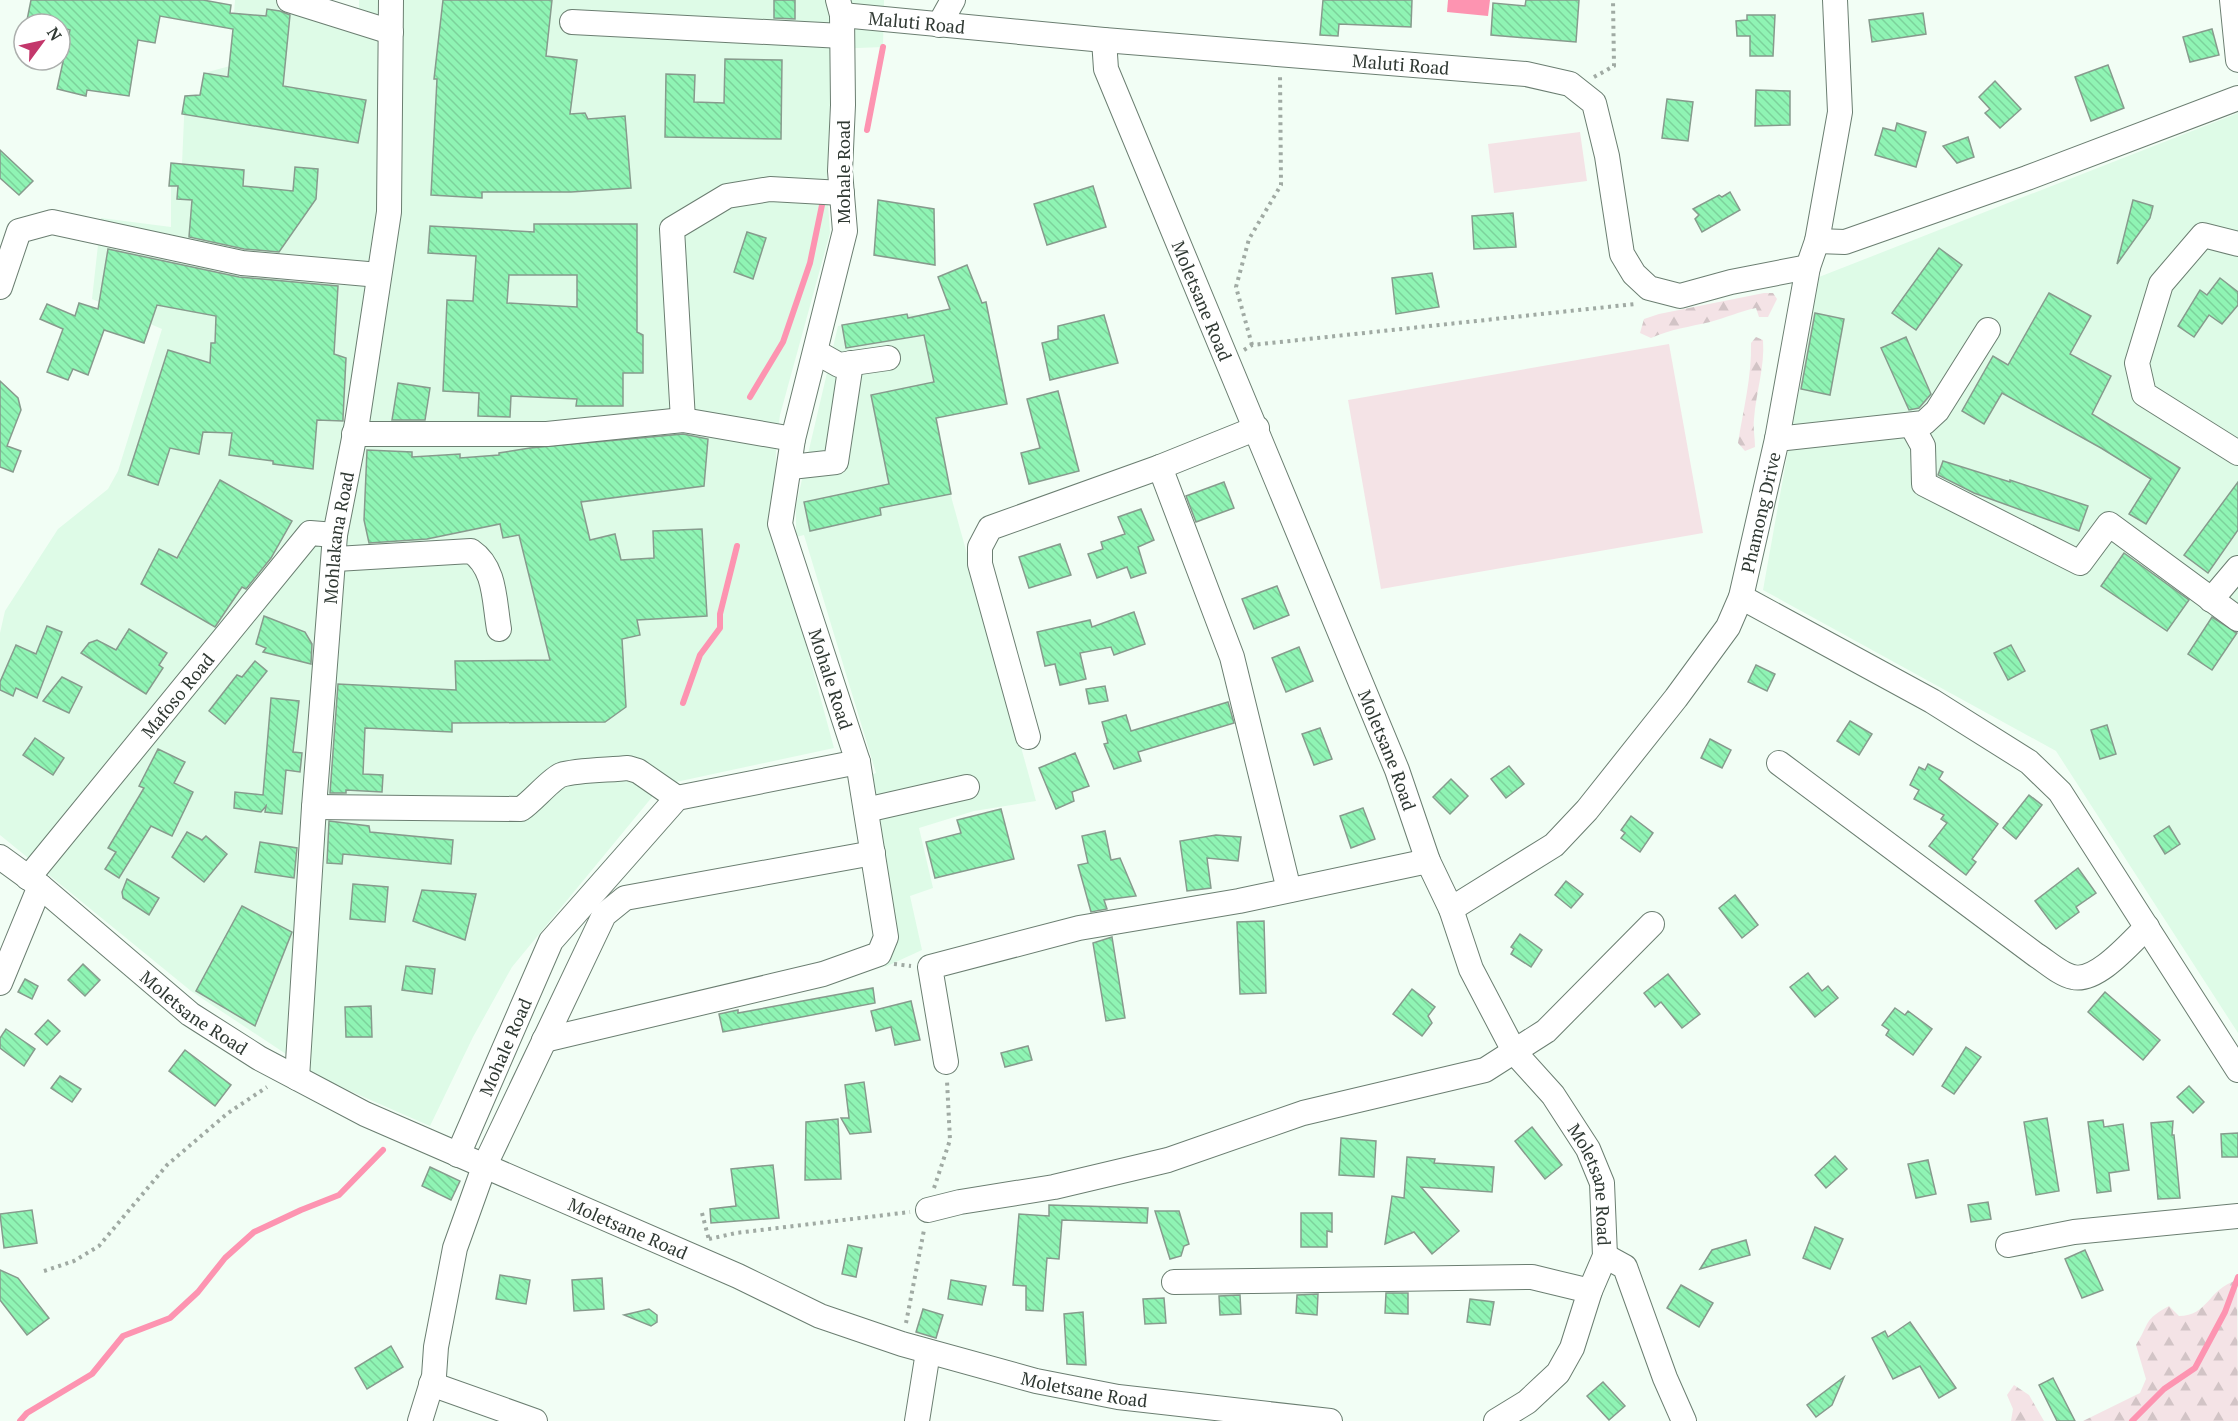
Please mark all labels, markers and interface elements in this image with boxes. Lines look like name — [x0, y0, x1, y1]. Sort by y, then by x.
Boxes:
street label: Maluti Road — [867, 6, 966, 39]
north arrow — [12, 12, 72, 72]
text: N — [42, 23, 67, 45]
street label: Maluti Road — [1351, 48, 1450, 80]
street label: Mohale Road — [831, 120, 855, 224]
street label: Moletsane Road — [1167, 237, 1238, 364]
street label: Phamong Drive — [1735, 449, 1786, 575]
street label: Mohlakana Road — [318, 470, 359, 605]
street label: Mohale Road — [803, 626, 859, 732]
street label: Mafoso Road — [136, 648, 219, 743]
street label: Moletsane Road — [1353, 686, 1422, 814]
street label: Moletsane Road — [135, 965, 252, 1060]
street label: Mohale Road — [473, 994, 537, 1099]
street label: Moletsane Road — [1562, 1119, 1617, 1246]
street label: Moletsane Road — [564, 1192, 691, 1265]
street label: Moletsane Road — [1018, 1365, 1149, 1412]

